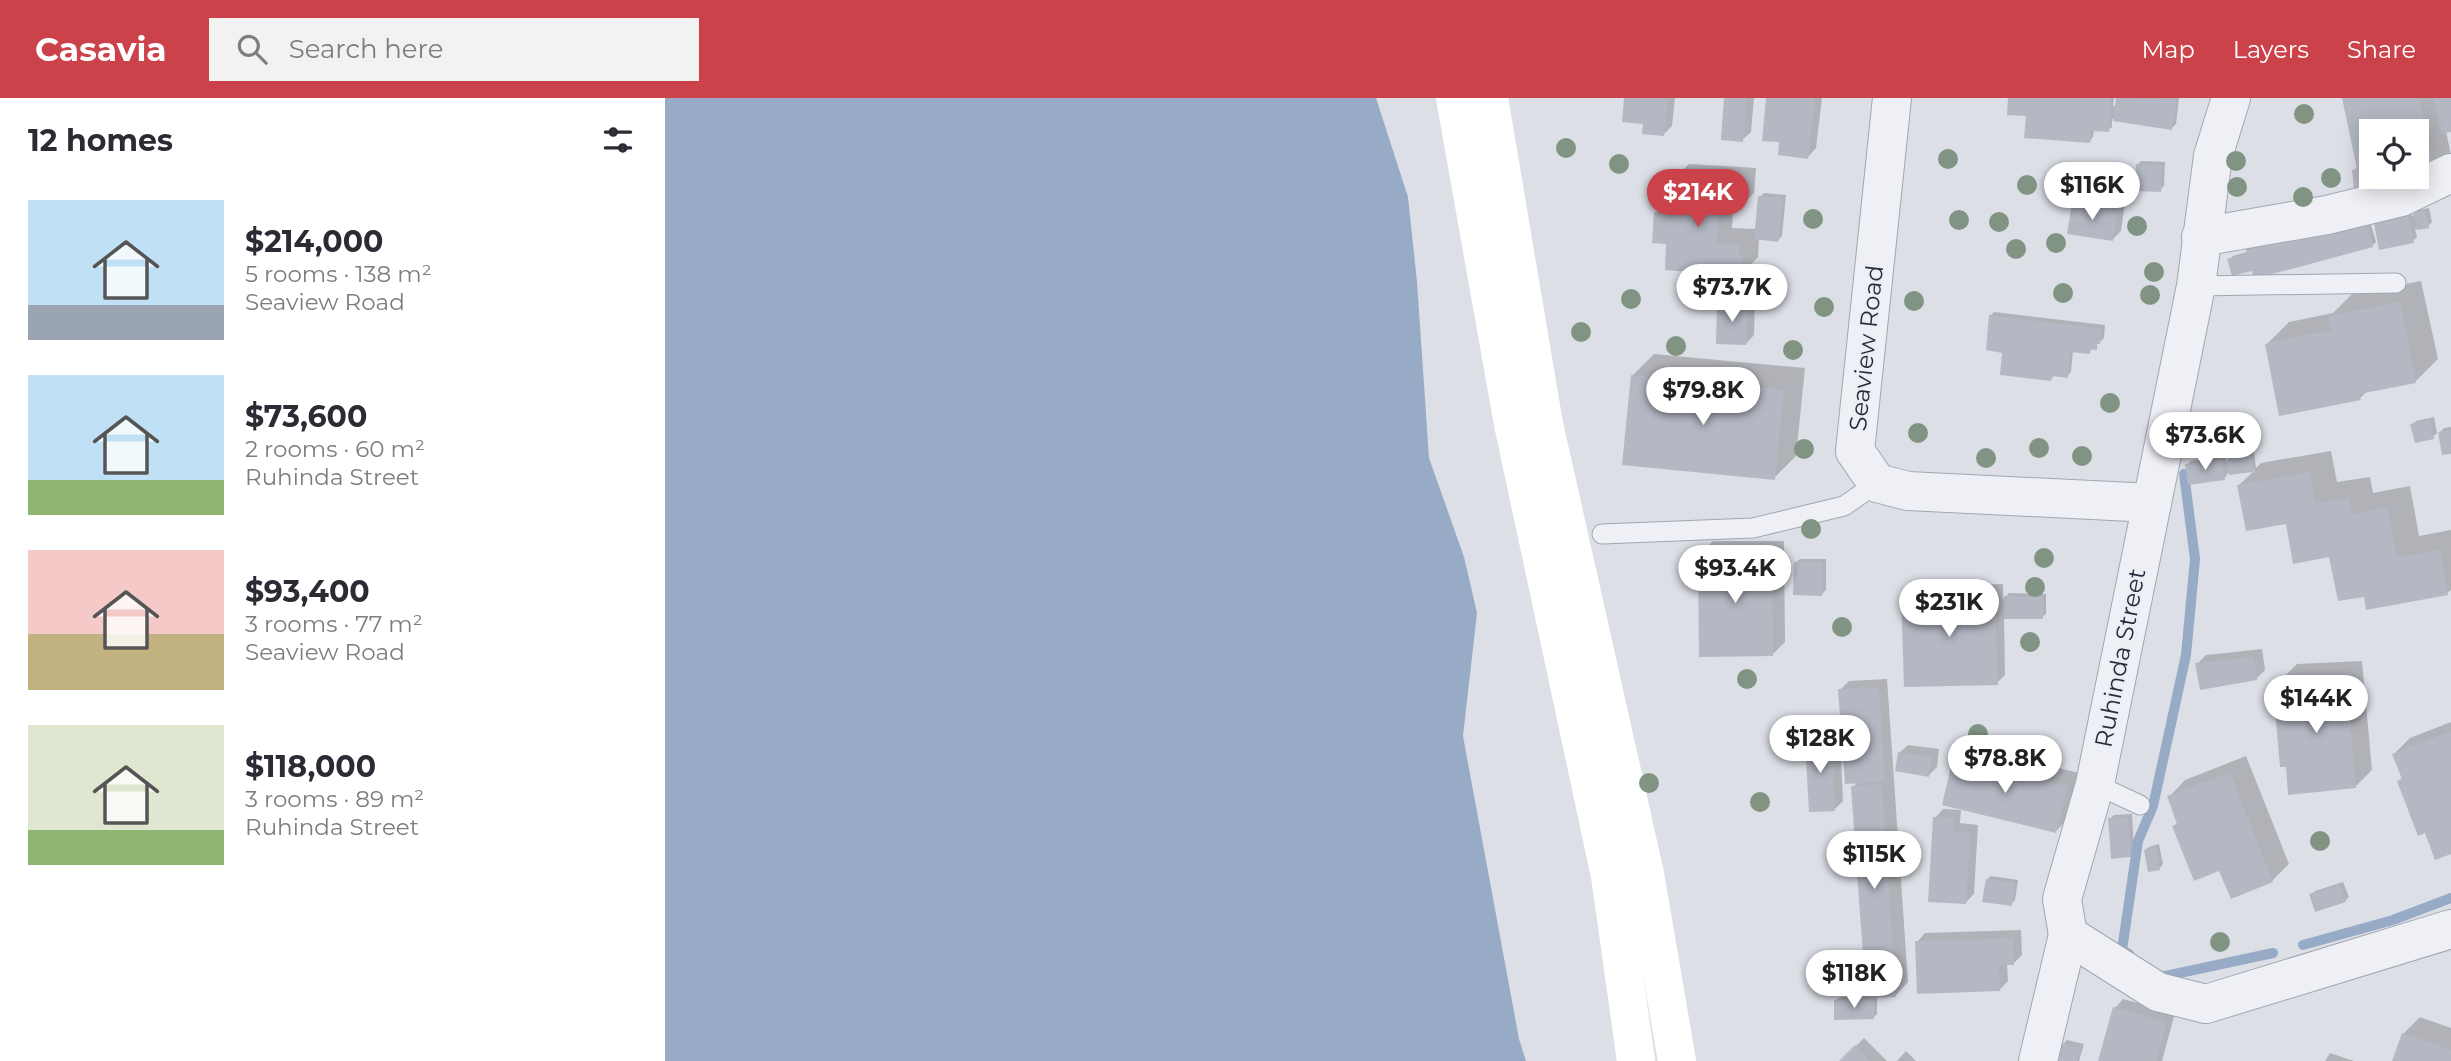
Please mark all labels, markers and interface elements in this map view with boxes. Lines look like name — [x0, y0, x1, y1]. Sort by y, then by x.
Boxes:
search box — [209, 18, 699, 81]
text: Casavia — [35, 29, 167, 69]
icon: search — [233, 30, 271, 68]
text: Search here — [289, 33, 443, 65]
text: Map — [2141, 35, 2195, 64]
text: Layers — [2233, 35, 2309, 64]
text: Share — [2347, 35, 2416, 64]
map controls — [2359, 119, 2429, 189]
button: locate — [2359, 119, 2429, 189]
icon: filters — [599, 121, 637, 159]
text: 12 homes — [28, 122, 173, 159]
pin: $116K — [2043, 162, 2141, 222]
pin: $214K — [1649, 170, 1747, 229]
text: $116K — [2060, 171, 2124, 199]
text: $214K — [1663, 178, 1733, 206]
text: $214,000 — [245, 223, 383, 260]
icon: home — [84, 228, 168, 312]
text: 5 rooms · 138 m² — [245, 260, 432, 288]
pin: $73.7K — [1675, 264, 1789, 324]
street label: Seaview Road — [1843, 264, 1889, 432]
text: $73.7K — [1692, 273, 1772, 301]
text: Seaview Road — [245, 288, 405, 316]
pin: $79.8K — [1646, 368, 1760, 427]
text: $79.8K — [1662, 376, 1744, 404]
text: $73,600 — [245, 398, 367, 435]
icon: home — [84, 403, 168, 487]
pin: $73.6K — [2148, 412, 2262, 472]
text: $73.6K — [2165, 421, 2245, 449]
text: 2 rooms · 60 m² — [245, 435, 425, 463]
text: Ruhinda Street — [245, 463, 419, 491]
pin: $93.4K — [1678, 546, 1792, 605]
text: $93.4K — [1694, 554, 1776, 582]
street label: Ruhinda Street — [2088, 566, 2152, 750]
text: $93,400 — [245, 573, 370, 610]
icon: home — [84, 578, 168, 662]
pin: $231K — [1900, 580, 1998, 639]
text: $231K — [1915, 588, 1983, 616]
text: 3 rooms · 77 m² — [245, 610, 423, 638]
text: Seaview Road — [245, 638, 405, 666]
pin: $144K — [2267, 676, 2365, 735]
text: $144K — [2280, 684, 2352, 712]
pin: $128K — [1771, 716, 1869, 775]
text: $128K — [1785, 724, 1855, 752]
pin: $78.8K — [1948, 736, 2062, 795]
text: $78.8K — [1964, 744, 2046, 772]
text: $118,000 — [245, 748, 376, 785]
icon: home — [84, 753, 168, 837]
text: 3 rooms · 89 m² — [245, 785, 424, 813]
text: Ruhinda Street — [245, 813, 419, 841]
pin: $115K — [1825, 832, 1923, 891]
text: $115K — [1842, 840, 1906, 868]
pin: $118K — [1805, 950, 1903, 1010]
text: $118K — [1822, 959, 1886, 987]

